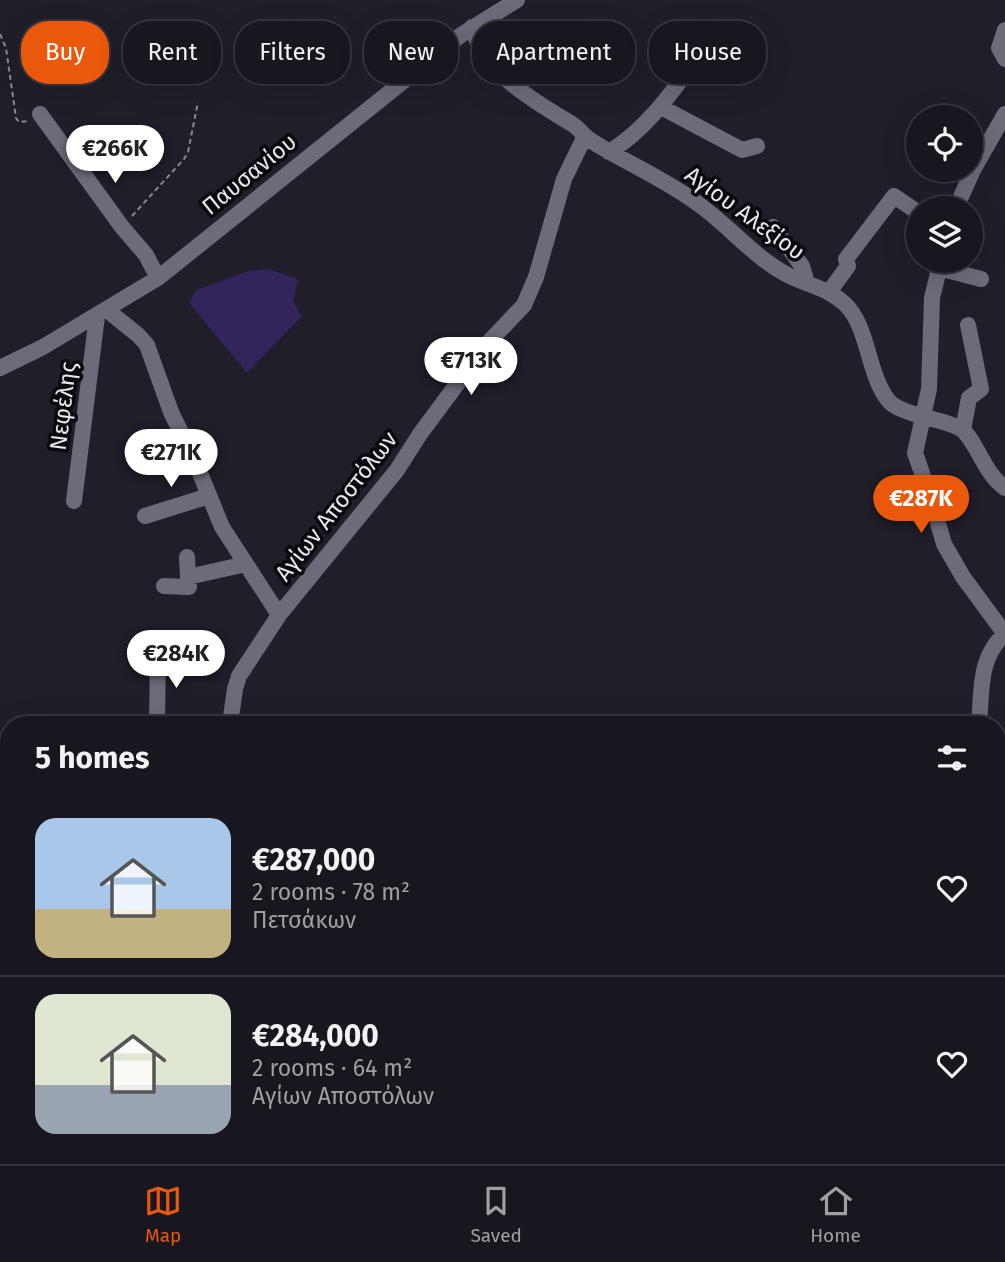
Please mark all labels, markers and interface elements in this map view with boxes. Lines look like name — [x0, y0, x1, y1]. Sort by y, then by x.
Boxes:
chip: Buy — [21, 21, 109, 84]
chip: Rent — [123, 21, 221, 84]
chip: Filters — [235, 21, 350, 84]
chip: New — [364, 21, 458, 84]
chip: Apartment — [472, 21, 635, 84]
chip: House — [649, 21, 766, 84]
map controls — [906, 105, 983, 273]
button: locate — [906, 105, 983, 182]
pin: €266K — [66, 125, 164, 185]
street label: Παυσανίου — [196, 127, 302, 221]
text: €266K — [82, 134, 148, 162]
street label: Αγίου Αλεξίου — [680, 160, 810, 266]
button: layers — [906, 196, 983, 273]
pin: €713K — [422, 338, 520, 397]
text: €713K — [440, 346, 502, 374]
street label: Νεφέλης — [44, 360, 82, 452]
street label: Αγίων Αποστόλων — [269, 426, 403, 586]
pin: €271K — [122, 430, 220, 489]
text: €271K — [141, 438, 201, 466]
pin: €287K — [872, 476, 970, 535]
text: €287K — [889, 484, 953, 512]
pin: €284K — [127, 630, 225, 690]
text: €284K — [143, 639, 209, 667]
icon: filters — [933, 739, 971, 777]
text: 5 homes — [35, 740, 149, 776]
text: €287,000 — [252, 842, 375, 878]
icon: home — [91, 846, 175, 930]
icon: heart — [933, 869, 971, 907]
text: 2 rooms · 78 m² — [252, 878, 410, 906]
text: Πετσάκων — [252, 906, 356, 934]
text: €284,000 — [252, 1018, 379, 1054]
icon: home — [91, 1022, 175, 1106]
icon: heart — [933, 1045, 971, 1083]
text: 2 rooms · 64 m² — [252, 1054, 412, 1082]
text: Αγίων Αποστόλων — [252, 1082, 434, 1110]
tab: Map — [144, 1182, 182, 1247]
tab: Saved — [470, 1182, 522, 1247]
tab: Home — [810, 1182, 861, 1247]

